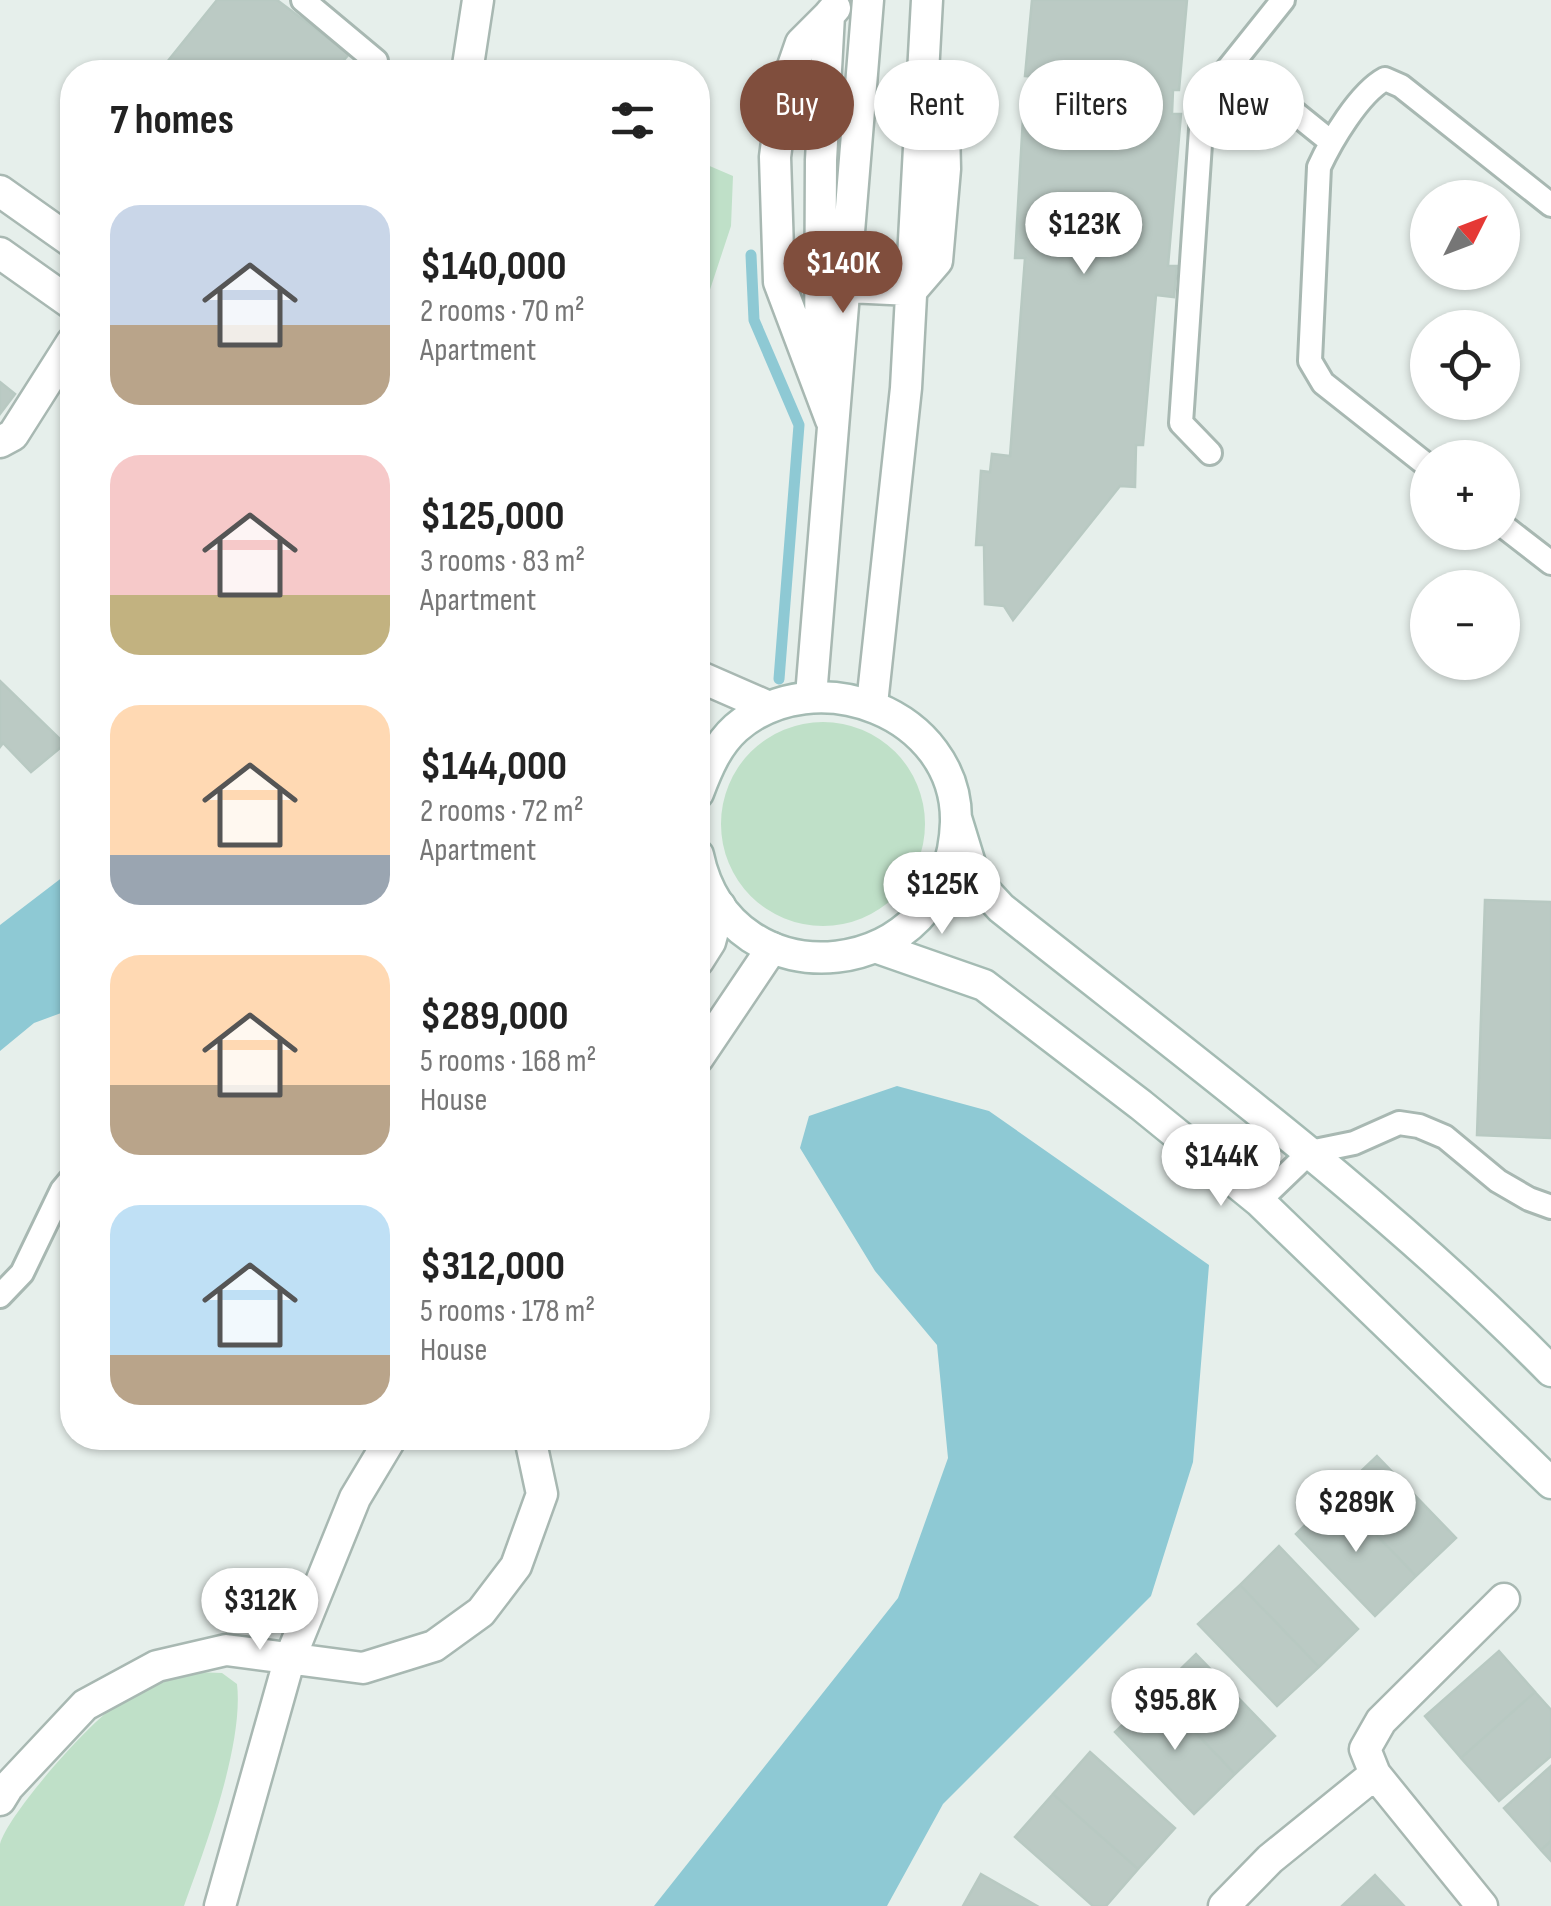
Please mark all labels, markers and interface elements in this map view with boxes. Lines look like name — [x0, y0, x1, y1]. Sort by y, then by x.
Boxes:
chip: Buy — [740, 60, 854, 150]
chip: Rent — [874, 60, 999, 150]
chip: Filters — [1019, 60, 1163, 150]
chip: New — [1183, 60, 1304, 150]
icon: filters — [605, 93, 660, 148]
text: 7 homes — [110, 95, 234, 146]
north arrow — [1410, 180, 1520, 290]
map controls — [1410, 180, 1520, 680]
pin: $123K — [1014, 192, 1154, 277]
text: $123K — [1047, 205, 1121, 244]
pin: $140K — [773, 231, 913, 316]
text: $140,000 — [420, 241, 566, 292]
text: $140K — [805, 244, 881, 283]
icon: home — [190, 245, 310, 365]
text: 2 rooms · 70 m² — [420, 292, 585, 331]
button: locate — [1410, 310, 1520, 420]
text: Apartment — [420, 331, 536, 370]
button: + — [1410, 440, 1520, 550]
text: $125,000 — [420, 491, 565, 542]
icon: home — [190, 495, 310, 615]
text: 3 rooms · 83 m² — [420, 542, 585, 581]
button: − — [1410, 570, 1520, 680]
text: Apartment — [420, 581, 536, 620]
text: $144,000 — [420, 741, 567, 792]
icon: home — [190, 745, 310, 865]
text: 2 rooms · 72 m² — [420, 792, 584, 831]
text: Apartment — [420, 831, 536, 870]
pin: $125K — [872, 852, 1012, 937]
text: $125K — [905, 865, 979, 904]
text: $289,000 — [420, 991, 568, 1042]
icon: home — [190, 995, 310, 1115]
text: 5 rooms · 168 m² — [420, 1042, 597, 1081]
text: House — [420, 1081, 487, 1120]
pin: $144K — [1151, 1124, 1291, 1209]
text: $144K — [1184, 1137, 1258, 1176]
text: $312,000 — [420, 1241, 565, 1292]
icon: home — [190, 1245, 310, 1365]
text: 5 rooms · 178 m² — [420, 1292, 595, 1331]
text: House — [420, 1331, 487, 1370]
pin: $289K — [1286, 1470, 1426, 1555]
text: $289K — [1318, 1483, 1394, 1522]
pin: $312K — [190, 1568, 330, 1653]
text: $312K — [223, 1581, 297, 1620]
pin: $95.8K — [1094, 1668, 1256, 1753]
text: $95.8K — [1133, 1681, 1217, 1720]

